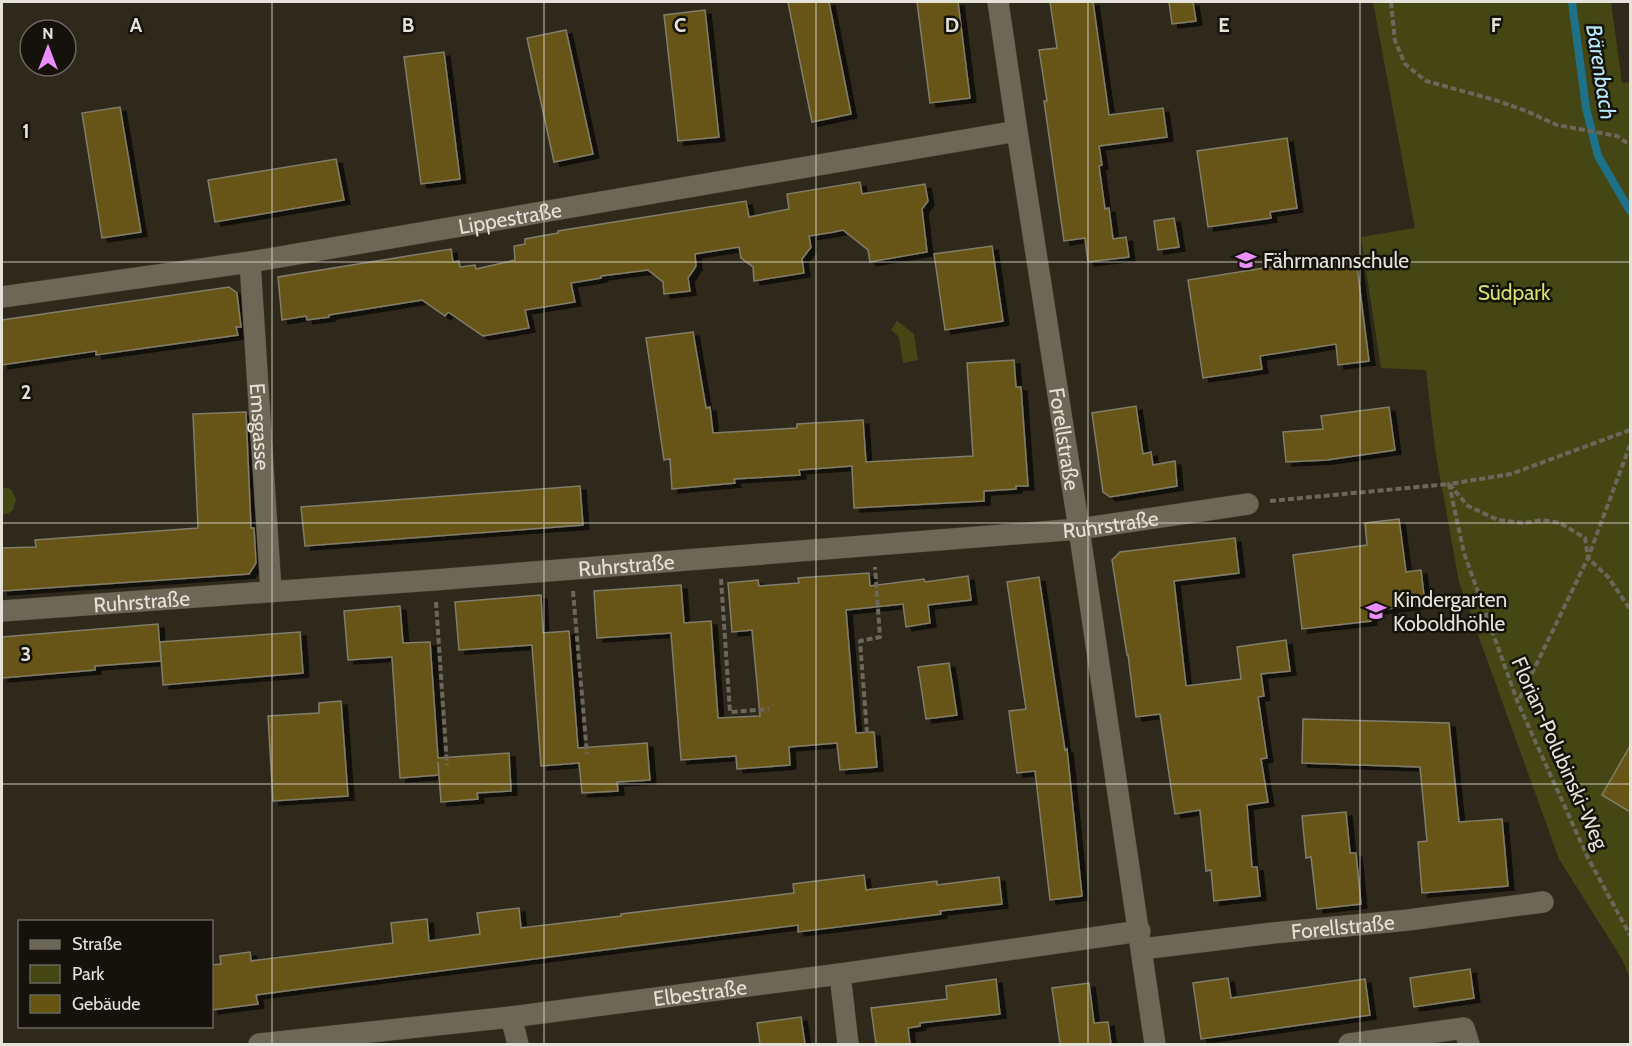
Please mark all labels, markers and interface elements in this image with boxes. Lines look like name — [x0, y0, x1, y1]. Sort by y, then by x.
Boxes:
text: A — [130, 13, 143, 37]
text: B — [402, 13, 414, 37]
text: C — [674, 13, 686, 37]
text: D — [945, 13, 959, 37]
text: E — [1218, 13, 1230, 37]
text: F — [1491, 13, 1502, 37]
north arrow — [18, 18, 78, 78]
water label: Bärenbach — [1580, 23, 1622, 121]
text: N — [42, 24, 54, 43]
text: 1 — [22, 119, 30, 143]
street label: Lippestraße — [456, 196, 564, 239]
school or university icon: Fährmannschule — [1234, 248, 1258, 272]
place label: Fährmannschule — [1263, 248, 1409, 273]
park label: Südpark — [1478, 280, 1551, 305]
text: 2 — [21, 380, 31, 404]
street label: Emsgasse — [245, 382, 276, 471]
street label: Forellstraße — [1045, 386, 1085, 492]
street label: Ruhrstraße — [1062, 505, 1160, 543]
street label: Ruhrstraße — [577, 549, 676, 581]
street label: Ruhrstraße — [93, 585, 191, 617]
place label: Kindergarten Koboldhöhle — [1393, 587, 1507, 636]
school or university icon: Kindergarten Koboldhöhle — [1364, 599, 1388, 623]
text: 3 — [21, 642, 31, 666]
street label: Florian-Polubinski-Weg — [1506, 653, 1614, 854]
street label: Forellstraße — [1290, 909, 1396, 944]
legend — [18, 920, 213, 1028]
text: Straße — [72, 933, 122, 955]
text: Park — [72, 963, 105, 985]
street label: Elbestraße — [652, 974, 748, 1011]
text: Gebäude — [72, 993, 141, 1015]

